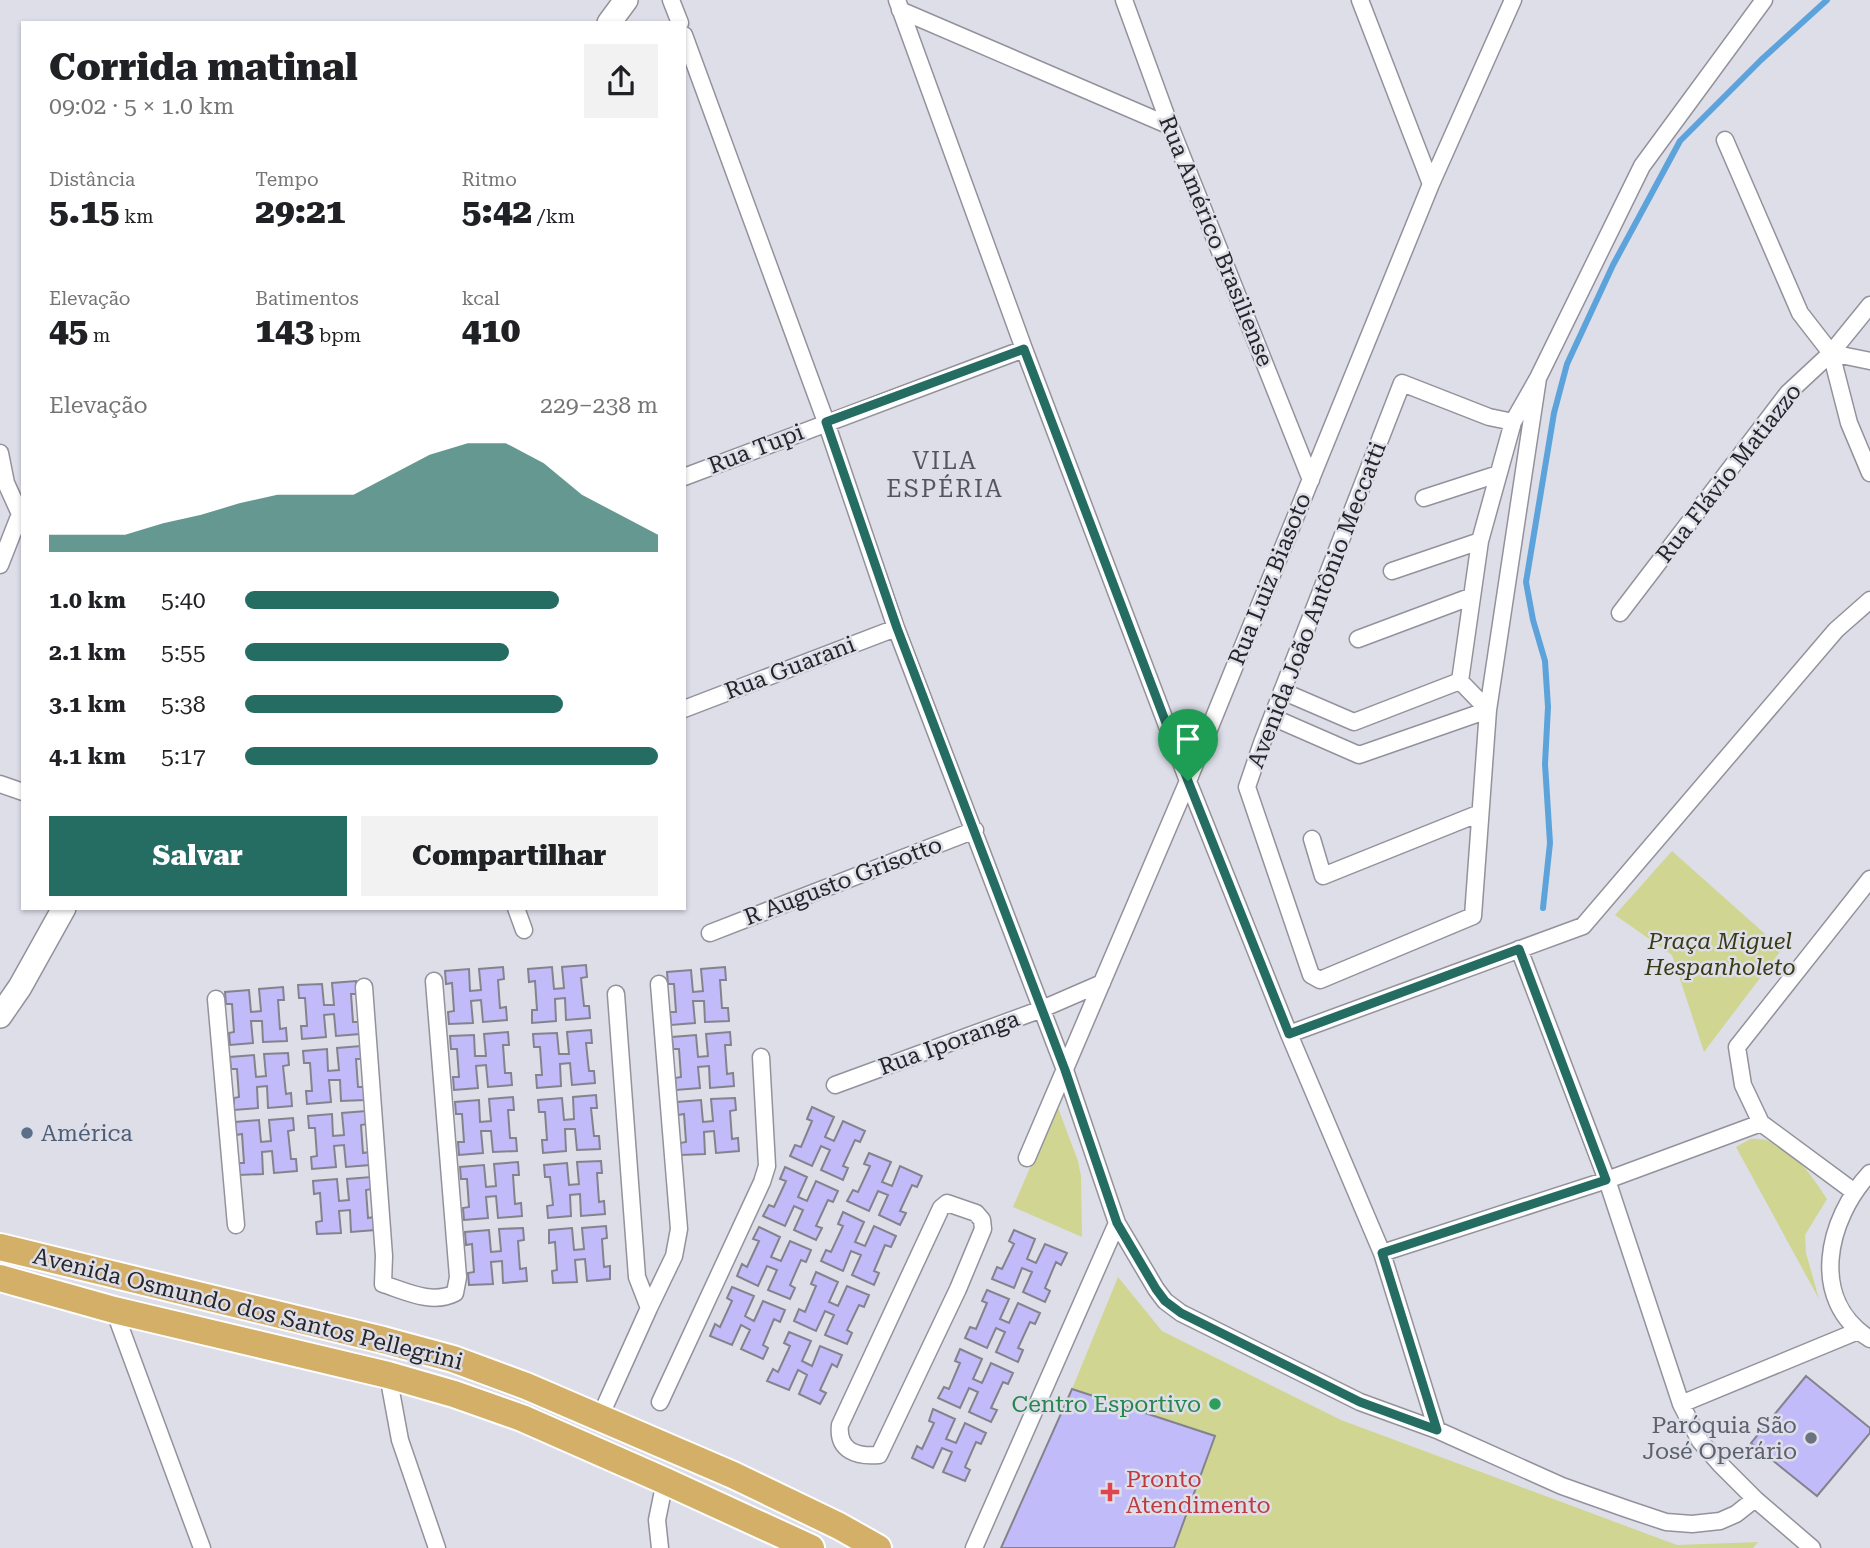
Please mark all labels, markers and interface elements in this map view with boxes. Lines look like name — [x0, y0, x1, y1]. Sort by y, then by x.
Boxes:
button: share — [584, 44, 658, 118]
text: Corrida matinal — [49, 45, 358, 89]
text: 09:02 · 5 × 1.0 km — [49, 93, 234, 120]
street label: Rua Américo Brasiliense — [1153, 112, 1279, 370]
text: Distância — [49, 168, 135, 191]
text: Tempo — [255, 168, 319, 191]
text: Ritmo — [462, 168, 517, 191]
text: 5.15 — [49, 191, 119, 232]
text: 29:21 — [255, 191, 345, 232]
text: 5:42 — [462, 191, 532, 232]
text: km — [119, 205, 154, 228]
text: /km — [532, 205, 575, 228]
text: Elevação — [49, 287, 130, 310]
text: Batimentos — [255, 287, 359, 310]
text: kcal — [462, 287, 500, 310]
text: 45 — [49, 310, 88, 351]
text: 143 — [255, 310, 314, 351]
text: 410 — [462, 310, 520, 351]
text: m — [88, 324, 110, 347]
text: bpm — [314, 324, 361, 347]
street label: Rua Flávio Matiazzo — [1651, 378, 1807, 568]
text: Elevação — [49, 392, 148, 419]
text: 229–238 m — [540, 392, 658, 419]
street label: Rua Tupi — [704, 418, 808, 480]
street label: Avenida João Antônio Meccatti — [1242, 438, 1392, 772]
district label: VILA ESPÉRIA — [886, 447, 1004, 503]
street label: Rua Luiz Biasoto — [1223, 489, 1317, 669]
text: 1.0 km — [49, 587, 126, 614]
text: 5:40 — [161, 587, 206, 614]
street label: Rua Guarani — [721, 631, 859, 705]
text: 2.1 km — [49, 639, 126, 666]
text: 5:55 — [161, 639, 206, 666]
text: 3.1 km — [49, 691, 126, 718]
text: 5:38 — [161, 691, 206, 718]
pin — [1158, 709, 1218, 781]
icon: arrive — [1169, 720, 1207, 758]
text: 4.1 km — [49, 743, 126, 770]
text: 5:17 — [161, 743, 206, 770]
button: Salvar — [49, 816, 347, 896]
button: Compartilhar — [361, 816, 658, 896]
street label: R Augusto Grisotto — [740, 831, 946, 931]
park label: Praça Miguel Hespanholeto — [1643, 928, 1796, 981]
street label: Rua Iporanga — [875, 1005, 1023, 1081]
place label: América — [41, 1120, 133, 1147]
marker: América — [19, 1125, 35, 1141]
street label: Avenida Osmundo dos Santos Pellegrini — [30, 1242, 466, 1376]
place label: Centro Esportivo — [1012, 1391, 1201, 1418]
marker: Centro Esportivo — [1207, 1396, 1223, 1412]
place label: Paróquia São José Operário — [1642, 1412, 1797, 1465]
marker: Paróquia São José Operário — [1803, 1430, 1819, 1446]
place label: Pronto Atendimento — [1126, 1466, 1271, 1519]
marker: Pronto Atendimento — [1100, 1482, 1120, 1502]

